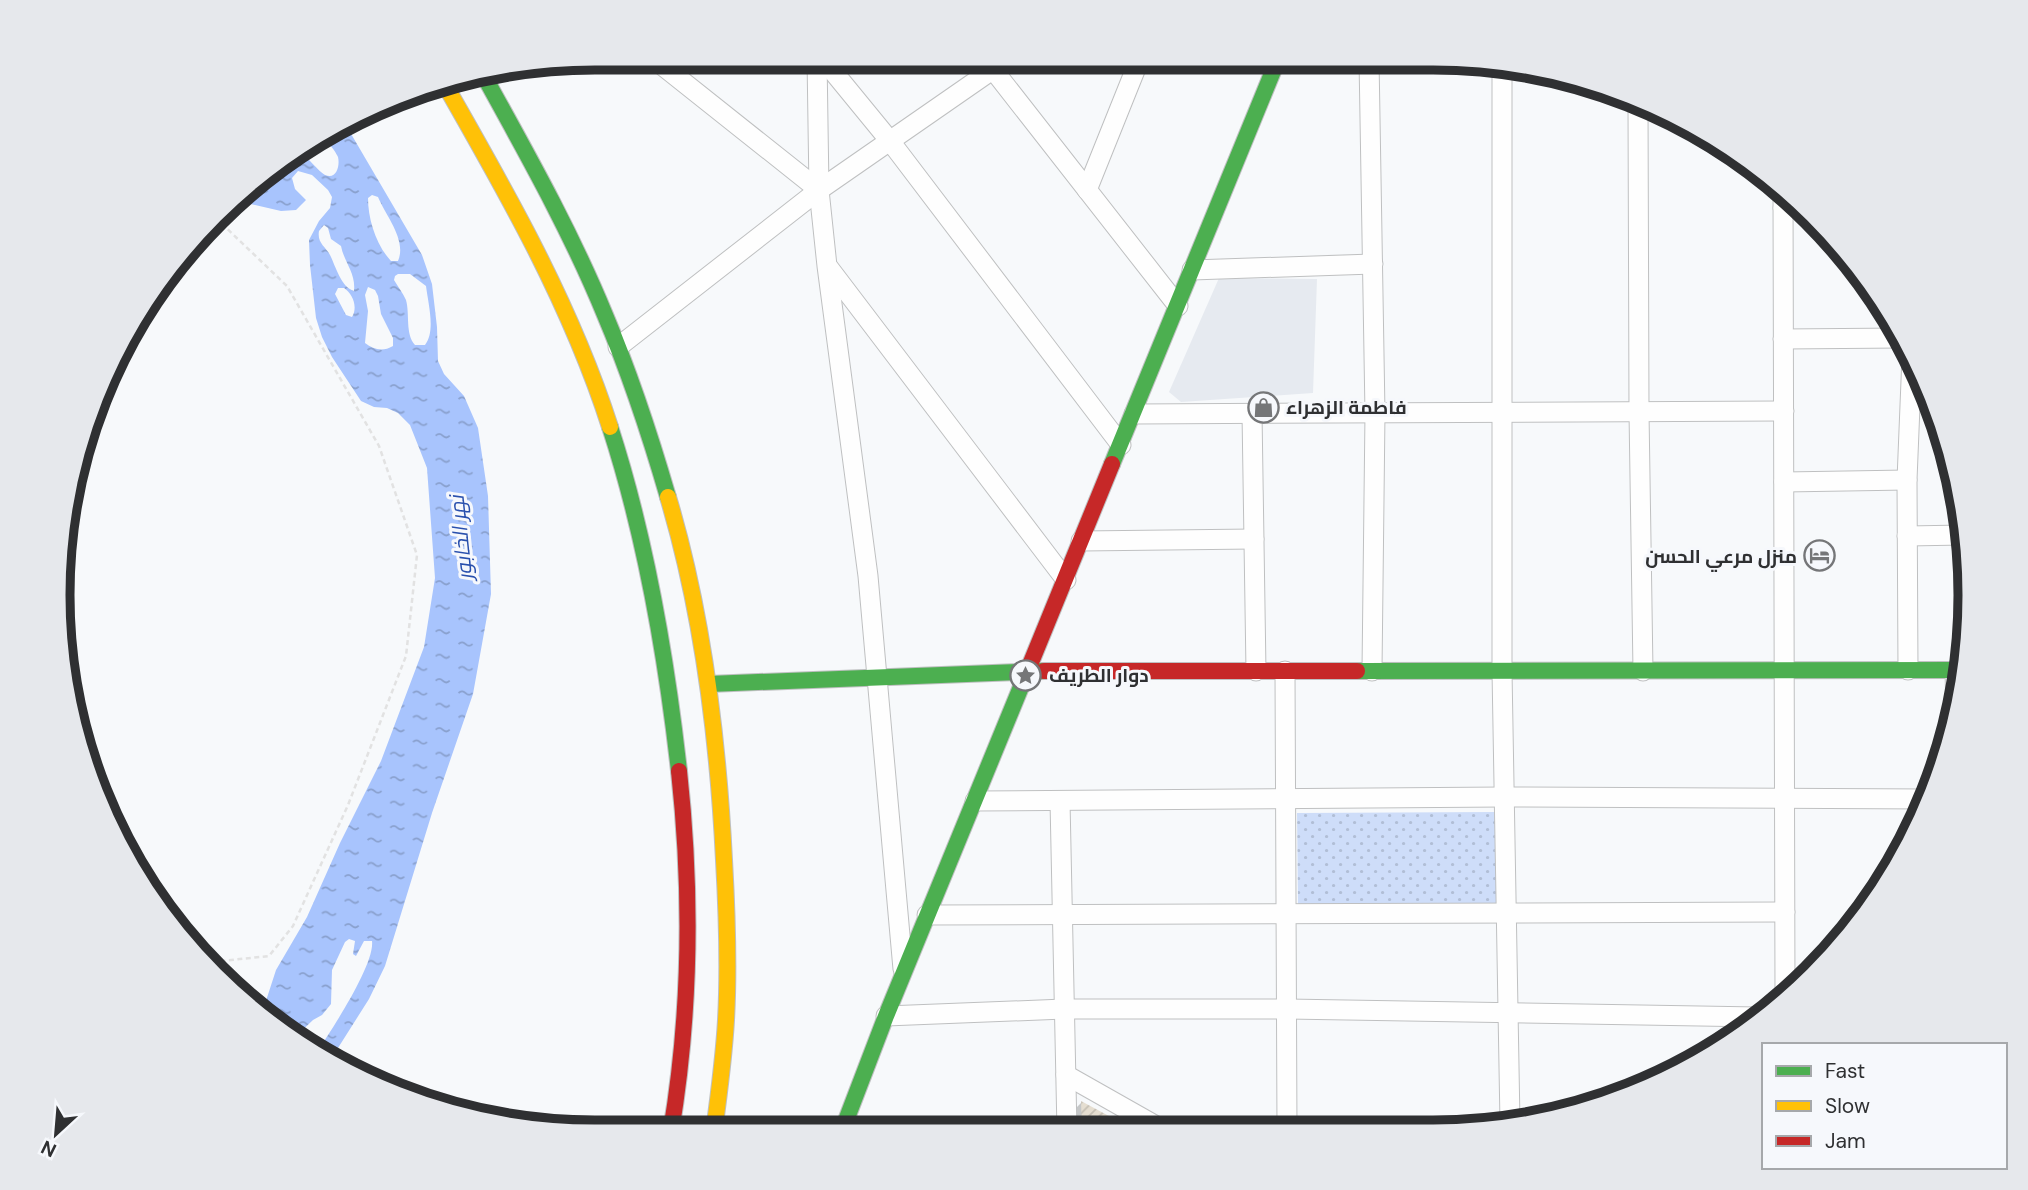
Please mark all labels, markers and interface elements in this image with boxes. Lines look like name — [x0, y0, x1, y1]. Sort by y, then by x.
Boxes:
shop icon: فاطمة الزهراء — [1246, 390, 1280, 424]
place label: فاطمة الزهراء — [1286, 395, 1407, 420]
water label: نهر الخابور — [442, 492, 480, 585]
hotel icon: منزل مرعي الحسن — [1803, 539, 1837, 573]
place label: منزل مرعي الحسن — [1645, 544, 1797, 572]
place icon: دوار الطريف — [1009, 658, 1043, 692]
place label: دوار الطريف — [1049, 663, 1149, 688]
legend — [1762, 1043, 2007, 1169]
text: Fast — [1825, 1057, 1865, 1085]
text: Slow — [1825, 1092, 1870, 1120]
north arrow — [21, 1099, 91, 1169]
text: Jam — [1825, 1127, 1866, 1155]
text: N — [37, 1135, 60, 1163]

